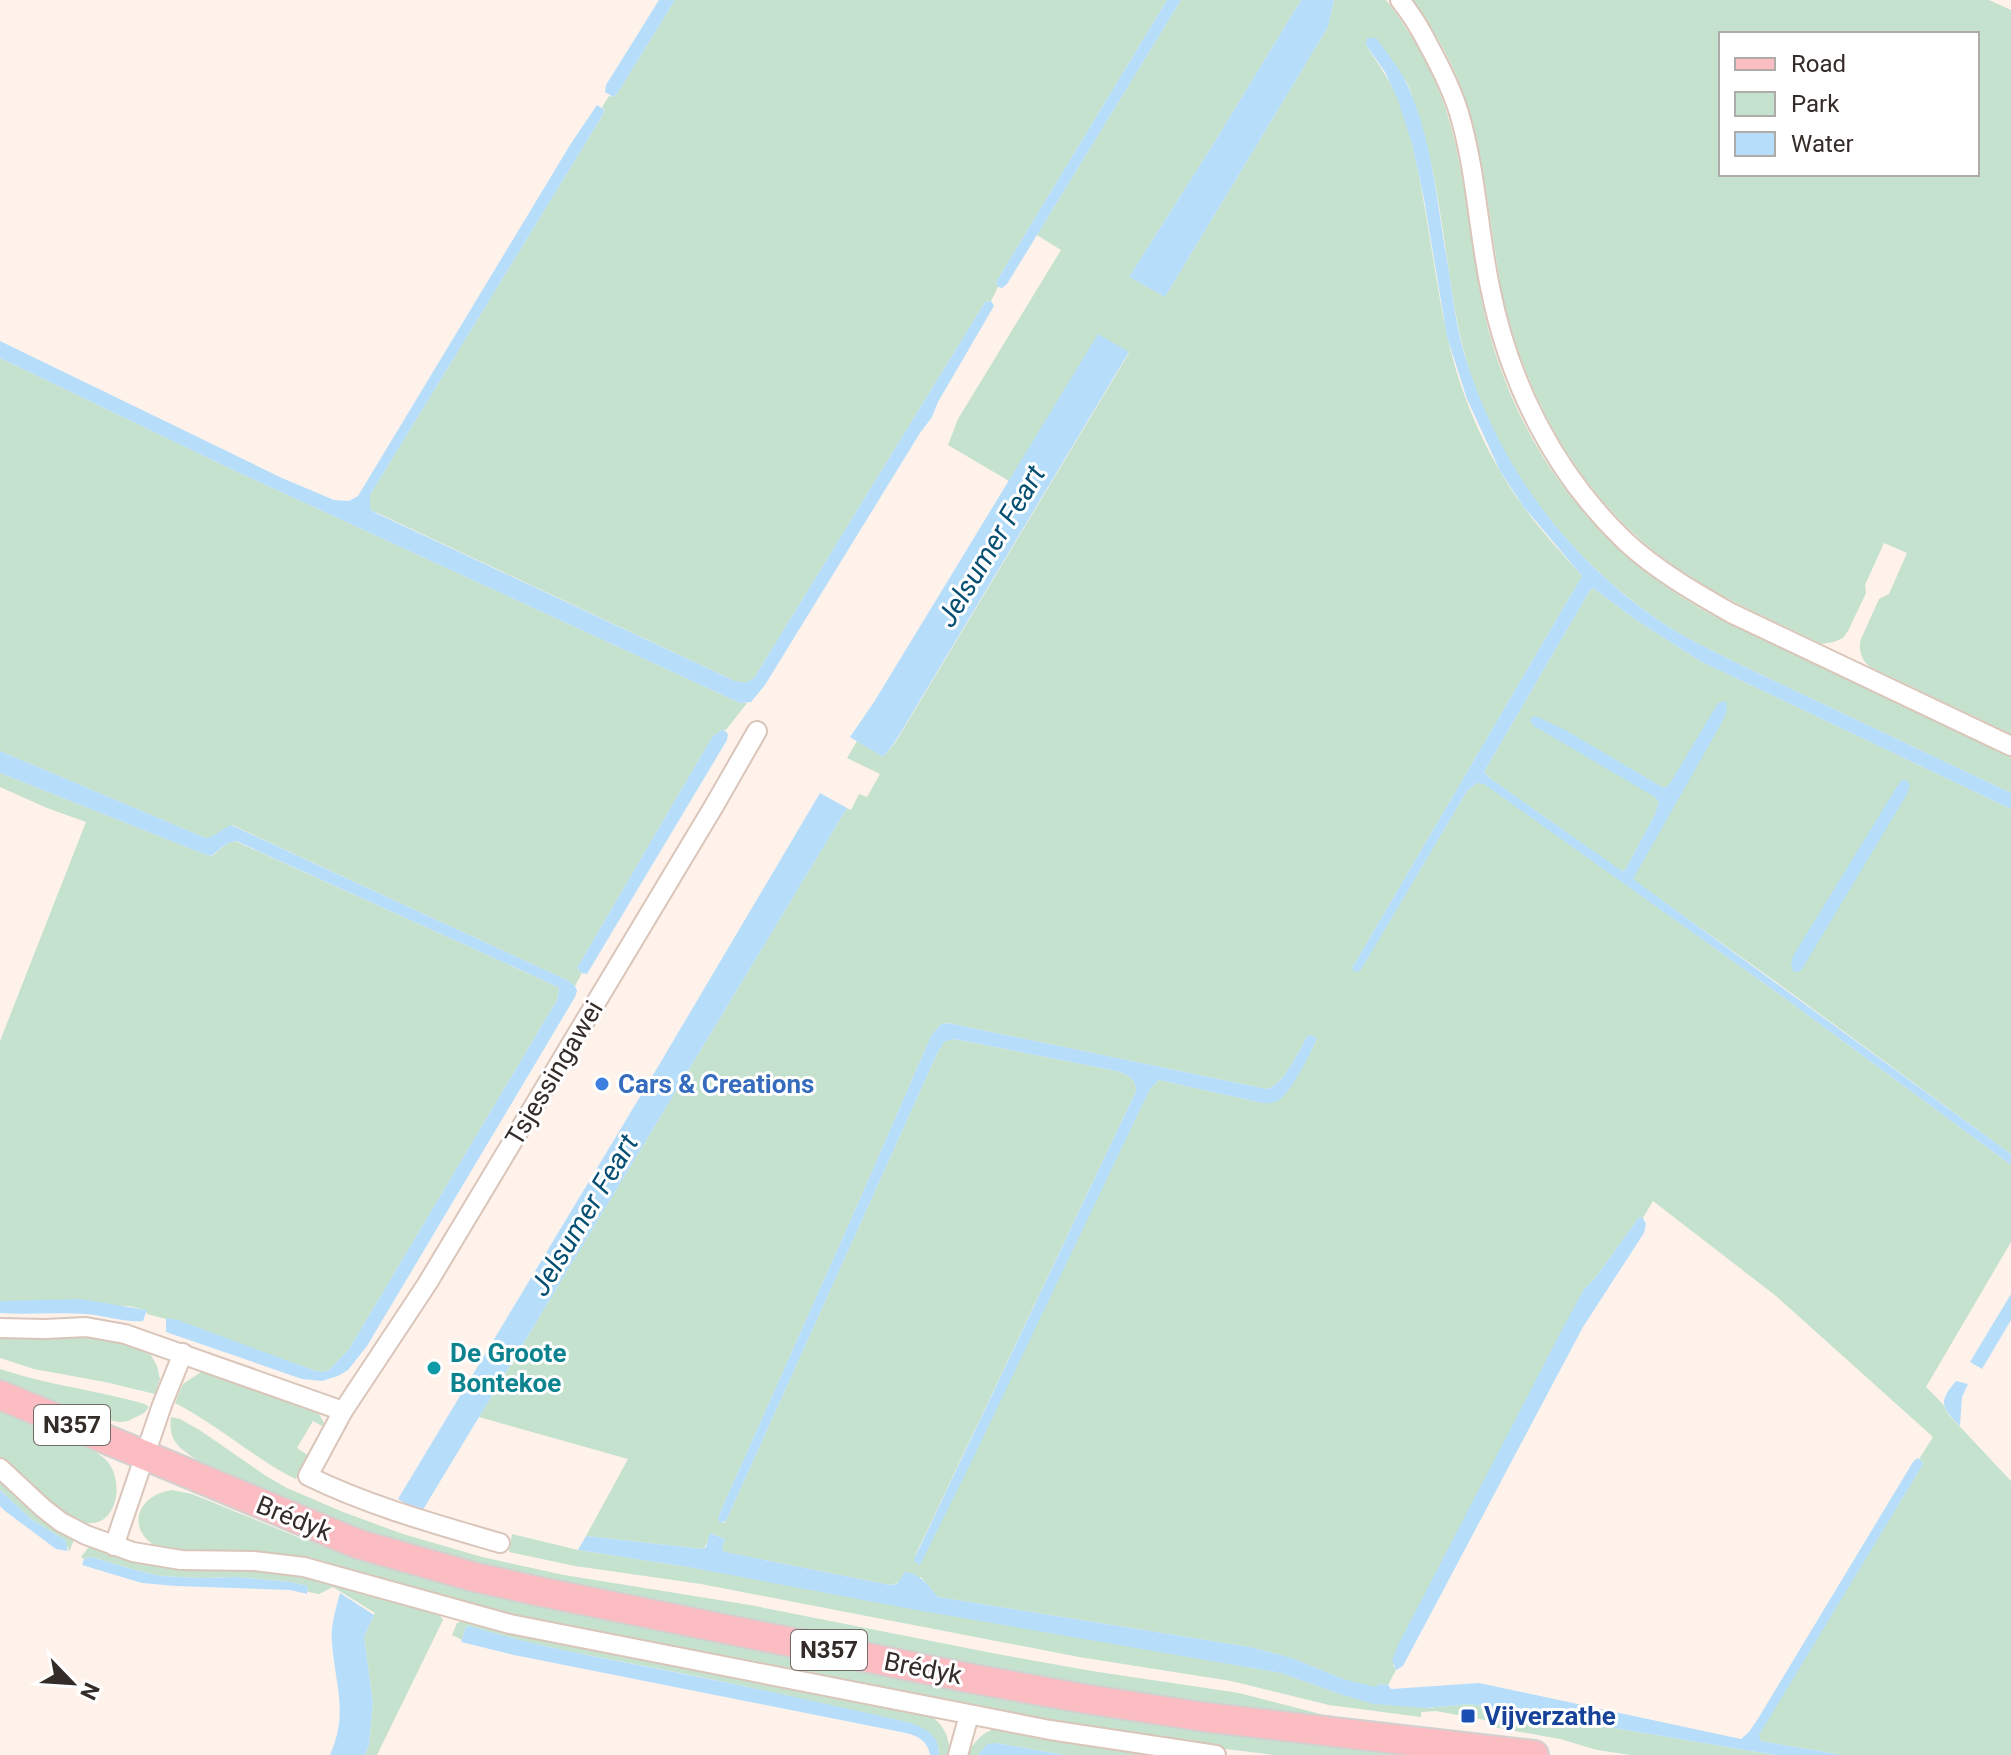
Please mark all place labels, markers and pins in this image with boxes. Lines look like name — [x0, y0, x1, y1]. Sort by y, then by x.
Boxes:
place label: Cars & Creations — [618, 1069, 814, 1099]
marker: Cars & Creations — [593, 1075, 611, 1093]
place label: De Groote Bontekoe — [450, 1338, 566, 1398]
marker: De Groote Bontekoe — [425, 1359, 443, 1377]
place label: Vijverzathe — [1484, 1701, 1616, 1731]
marker: Vijverzathe — [1459, 1707, 1477, 1725]

